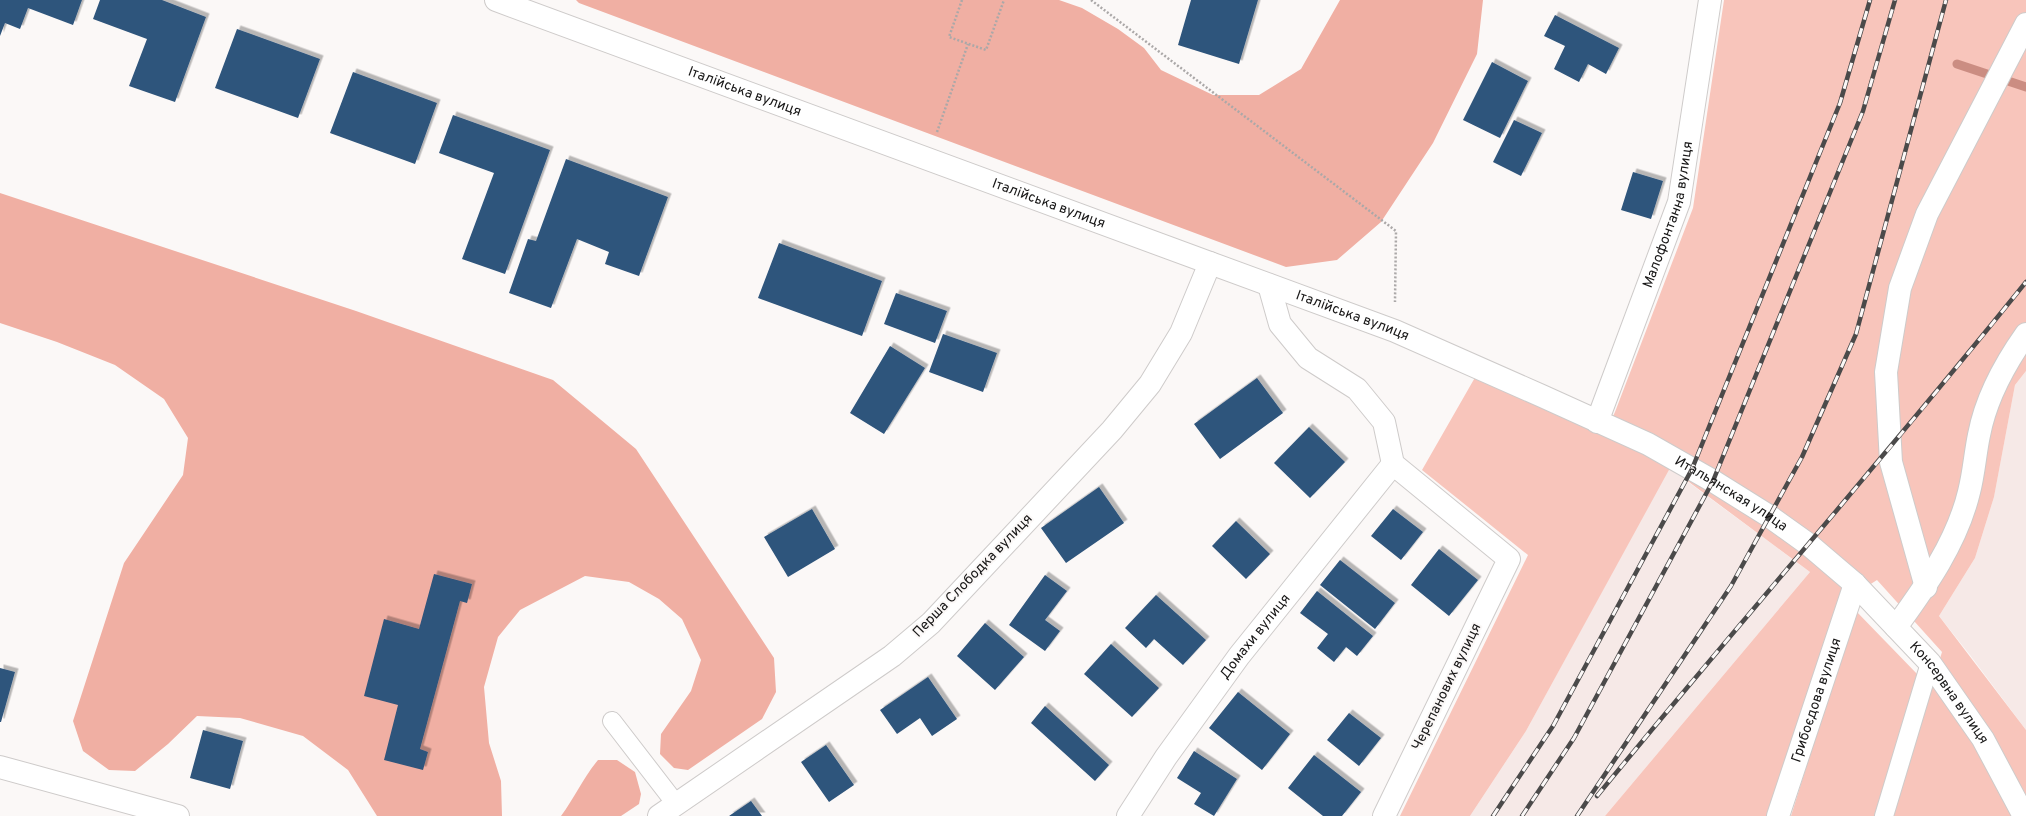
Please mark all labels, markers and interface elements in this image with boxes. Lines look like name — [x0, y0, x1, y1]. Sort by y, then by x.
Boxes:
street label: Італійська вулиця — [686, 63, 804, 120]
street label: Малофонтанна вулиця — [1639, 140, 1697, 290]
street label: Італійська вулиця — [990, 175, 1108, 232]
street label: Італійська вулиця — [1294, 287, 1412, 345]
street label: Итальянская улица — [1672, 452, 1791, 535]
street label: Перша Слободка вулиця — [910, 511, 1036, 641]
street label: Домахи вулиця — [1216, 590, 1294, 683]
street label: Черепанових вулиця — [1409, 621, 1485, 753]
street label: Грибоєдова вулиця — [1788, 636, 1845, 765]
street label: Консервна вулиця — [1906, 638, 1992, 747]

